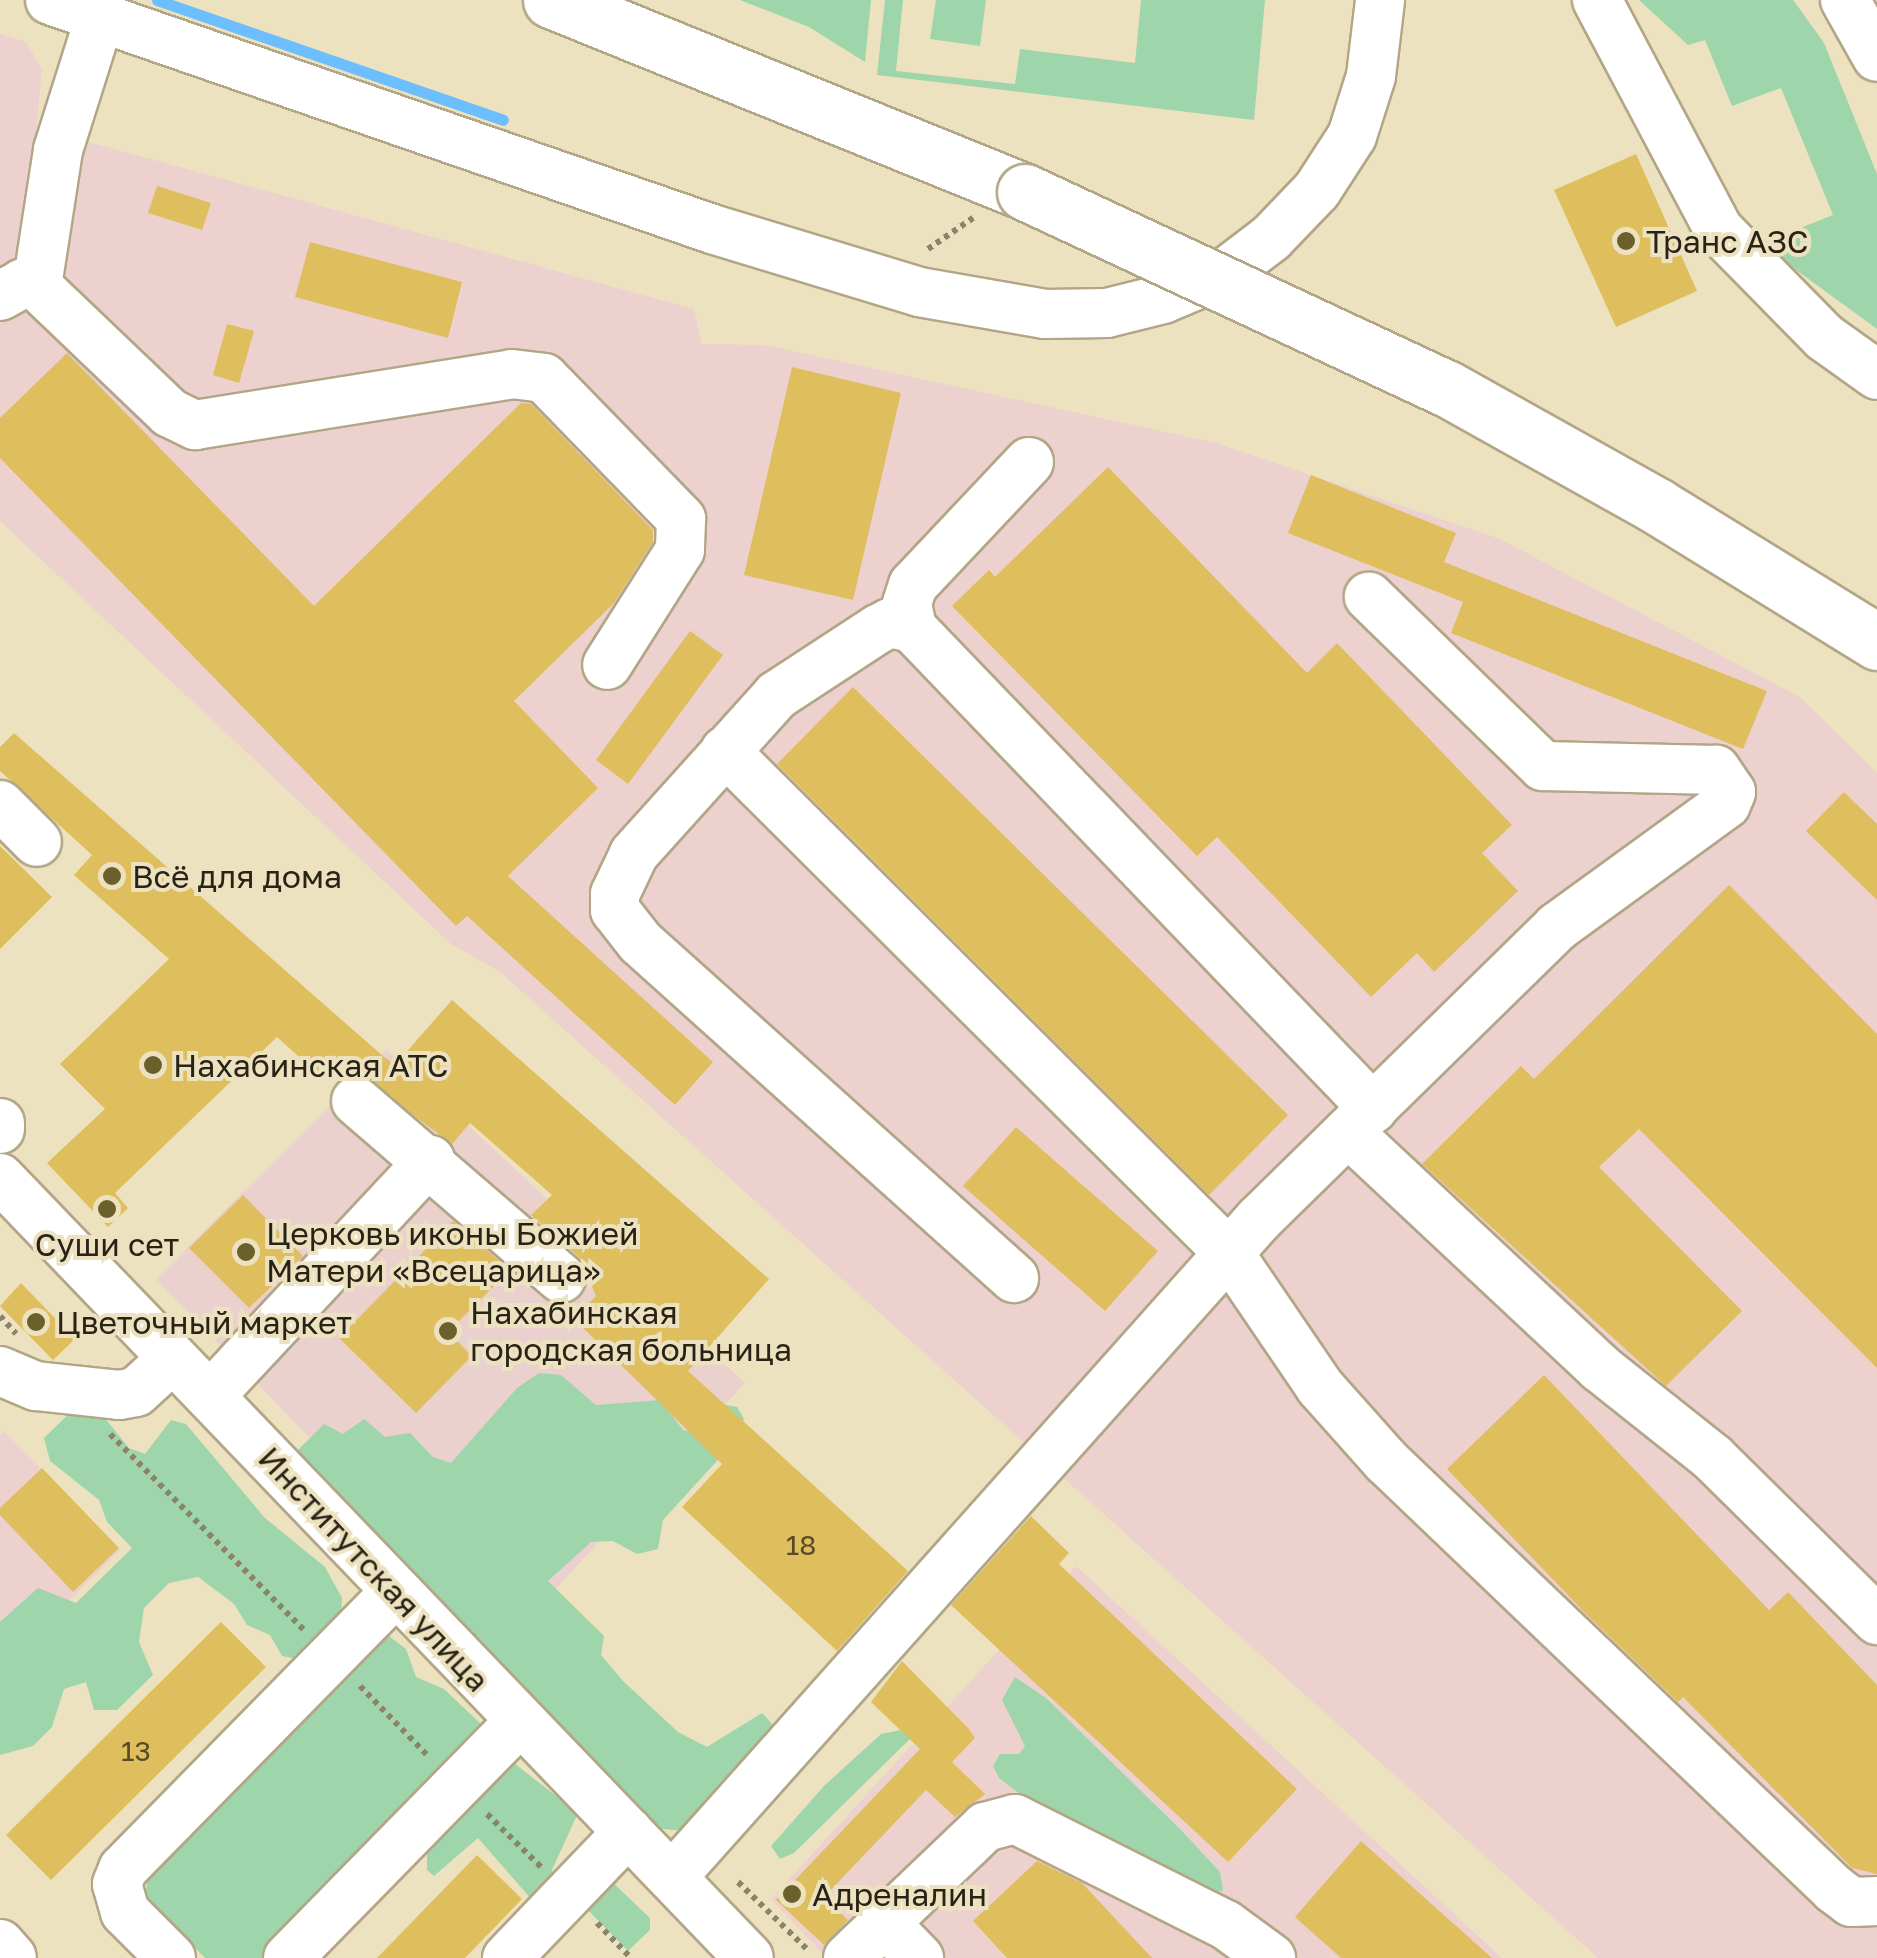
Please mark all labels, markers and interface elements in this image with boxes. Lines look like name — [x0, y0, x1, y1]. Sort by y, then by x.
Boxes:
place label: Транс АЗС — [1646, 222, 1808, 260]
marker: Транс АЗС — [1615, 230, 1637, 252]
place label: Всё для дома — [132, 857, 342, 895]
marker: Всё для дома — [101, 865, 123, 887]
place label: Нахабинская АТС — [173, 1046, 449, 1084]
marker: Нахабинская АТС — [142, 1054, 164, 1076]
marker: Суши сет — [96, 1198, 118, 1220]
place label: Церковь иконы Божией Матери «Всецарица» — [266, 1215, 639, 1290]
place label: Суши сет — [35, 1225, 179, 1263]
marker: Церковь иконы Божией Матери «Всецарица» — [235, 1241, 257, 1263]
place label: Нахабинская городская больница — [470, 1294, 792, 1369]
place label: Цветочный маркет — [56, 1303, 352, 1341]
marker: Цветочный маркет — [25, 1311, 47, 1333]
marker: Нахабинская городская больница — [435, 1318, 461, 1344]
street label: Институтская улица — [251, 1439, 497, 1699]
house number: 18 — [786, 1528, 816, 1562]
house number: 13 — [121, 1734, 151, 1768]
place label: Адреналин — [812, 1875, 987, 1913]
marker: Адреналин — [781, 1883, 803, 1905]

